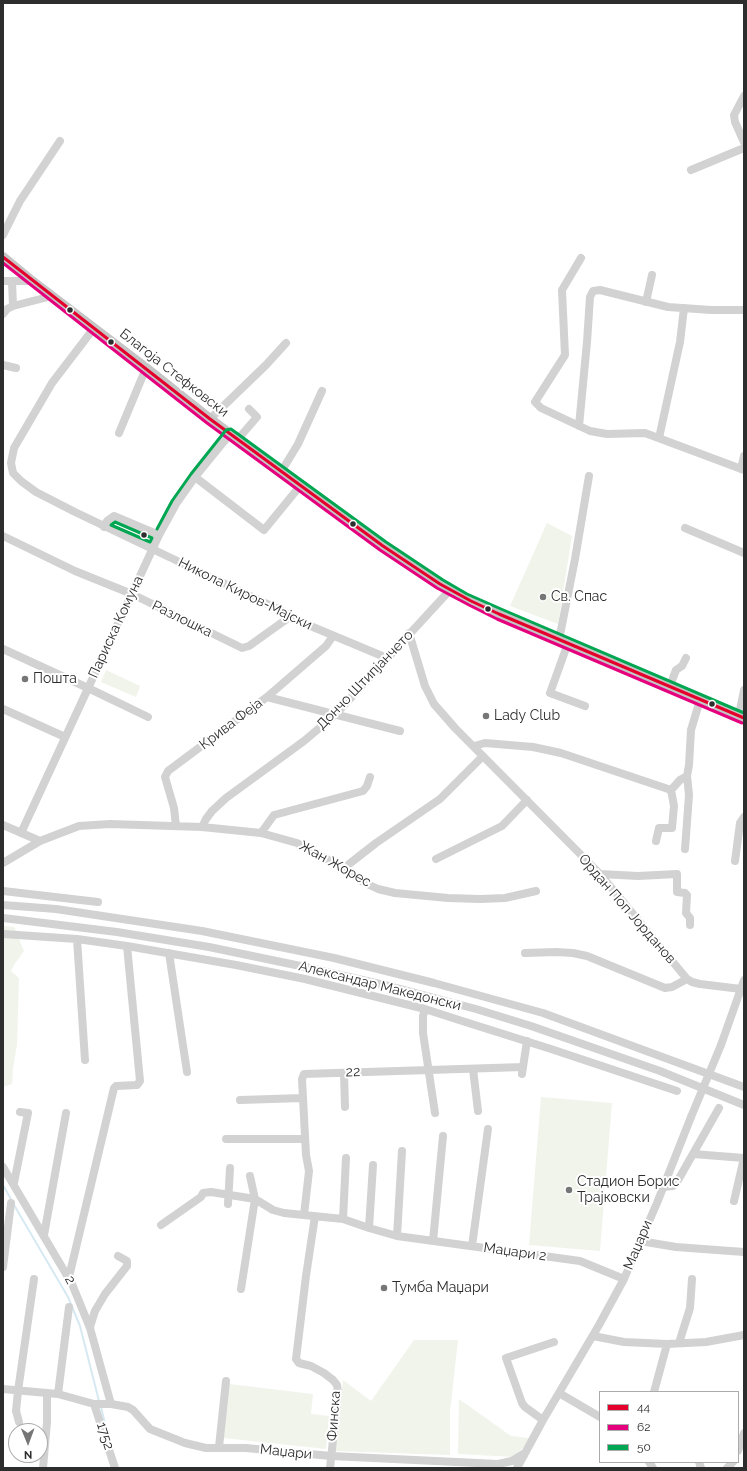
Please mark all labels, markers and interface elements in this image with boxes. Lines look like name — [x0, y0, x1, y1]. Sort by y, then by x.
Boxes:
unlabelled marker — [65, 305, 75, 315]
street label: Благоја Стефковски — [116, 325, 232, 421]
unlabelled marker — [106, 337, 116, 347]
unlabelled marker — [348, 519, 358, 529]
unlabelled marker — [139, 530, 149, 540]
street label: Никола Киров-Мајски — [175, 554, 315, 634]
street label: Париска Комуна — [85, 573, 147, 681]
place label: Св. Спас — [551, 589, 607, 605]
marker: Св. Спас — [538, 592, 548, 602]
street label: Разлошка — [149, 597, 215, 641]
unlabelled marker — [483, 604, 493, 614]
street label: Дончо Штипјанчето — [313, 627, 417, 733]
place label: Пошта — [33, 671, 77, 687]
marker: Пошта — [20, 674, 30, 684]
street label: Крива Феја — [196, 695, 266, 753]
unlabelled marker — [707, 699, 717, 709]
place label: Lady Club — [494, 708, 560, 724]
marker: Lady Club — [481, 711, 491, 721]
street label: Жан Жорес — [296, 837, 374, 891]
street label: Ордан Поп Јорданов — [575, 851, 679, 967]
street label: Александар Македонски — [297, 958, 463, 1014]
street label: 22 — [345, 1063, 361, 1081]
place label: Стадион Борис Трајковски — [577, 1174, 679, 1206]
marker: Стадион Борис Трајковски — [564, 1185, 574, 1195]
street label: Маџари — [620, 1218, 656, 1272]
street label: Маџари 2 — [483, 1239, 547, 1265]
street label: 2 — [61, 1273, 79, 1287]
place label: Тумба Маџари — [392, 1280, 489, 1296]
marker: Тумба Маџари — [379, 1283, 389, 1293]
street label: Финска — [324, 1390, 344, 1442]
legend — [599, 1391, 739, 1463]
text: 44 — [637, 1400, 650, 1414]
street label: 1752 — [93, 1420, 117, 1452]
text: 62 — [637, 1420, 651, 1434]
north arrow — [8, 1423, 48, 1463]
text: 50 — [637, 1440, 651, 1454]
street label: Маџари — [259, 1441, 313, 1463]
text: N — [24, 1448, 33, 1461]

